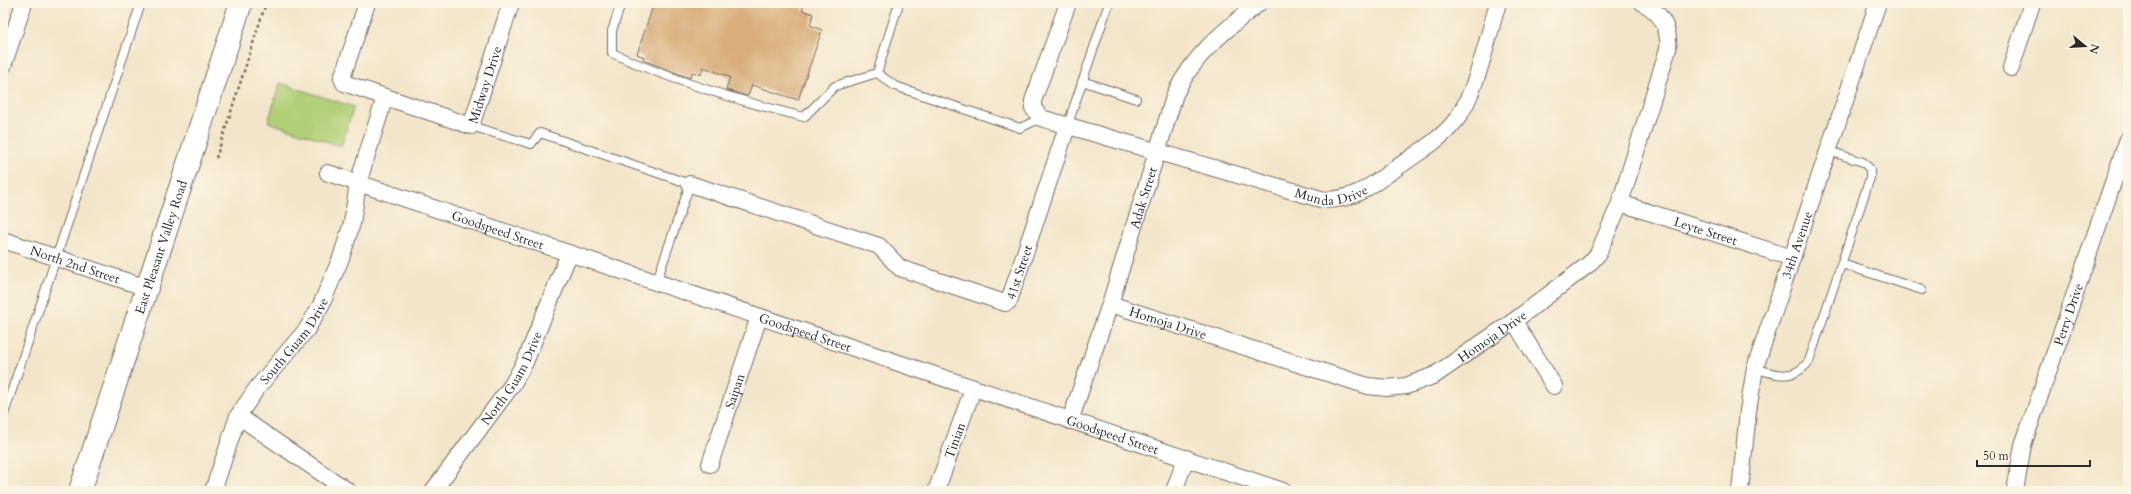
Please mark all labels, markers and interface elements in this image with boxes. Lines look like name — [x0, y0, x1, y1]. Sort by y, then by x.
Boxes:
north arrow — [2065, 26, 2105, 66]
text: N — [2085, 42, 2103, 56]
street label: Midway Drive — [464, 44, 506, 126]
street label: Adak Street — [1126, 165, 1162, 231]
street label: East Pleasant Valley Road — [131, 178, 192, 316]
street label: Munda Drive — [1293, 181, 1371, 210]
street label: Goodspeed Street — [449, 207, 546, 254]
street label: 34th Avenue — [1778, 209, 1817, 281]
street label: Leyte Street — [1671, 213, 1739, 250]
street label: North 2nd Street — [28, 242, 122, 288]
street label: 41st Street — [1002, 243, 1037, 302]
street label: Perry Drive — [2050, 281, 2088, 348]
street label: South Guam Drive — [256, 295, 333, 388]
street label: Homoja Drive — [1127, 303, 1209, 344]
street label: Homoja Drive — [1454, 306, 1531, 367]
street label: Goodspeed Street — [756, 309, 853, 357]
street label: North Guam Drive — [477, 329, 547, 429]
street label: Saipan — [721, 371, 750, 411]
street label: Goodspeed Street — [1064, 412, 1161, 459]
street label: Tinian — [941, 419, 970, 461]
scale bar — [1977, 442, 2090, 468]
text: 50 m — [1983, 448, 2010, 464]

